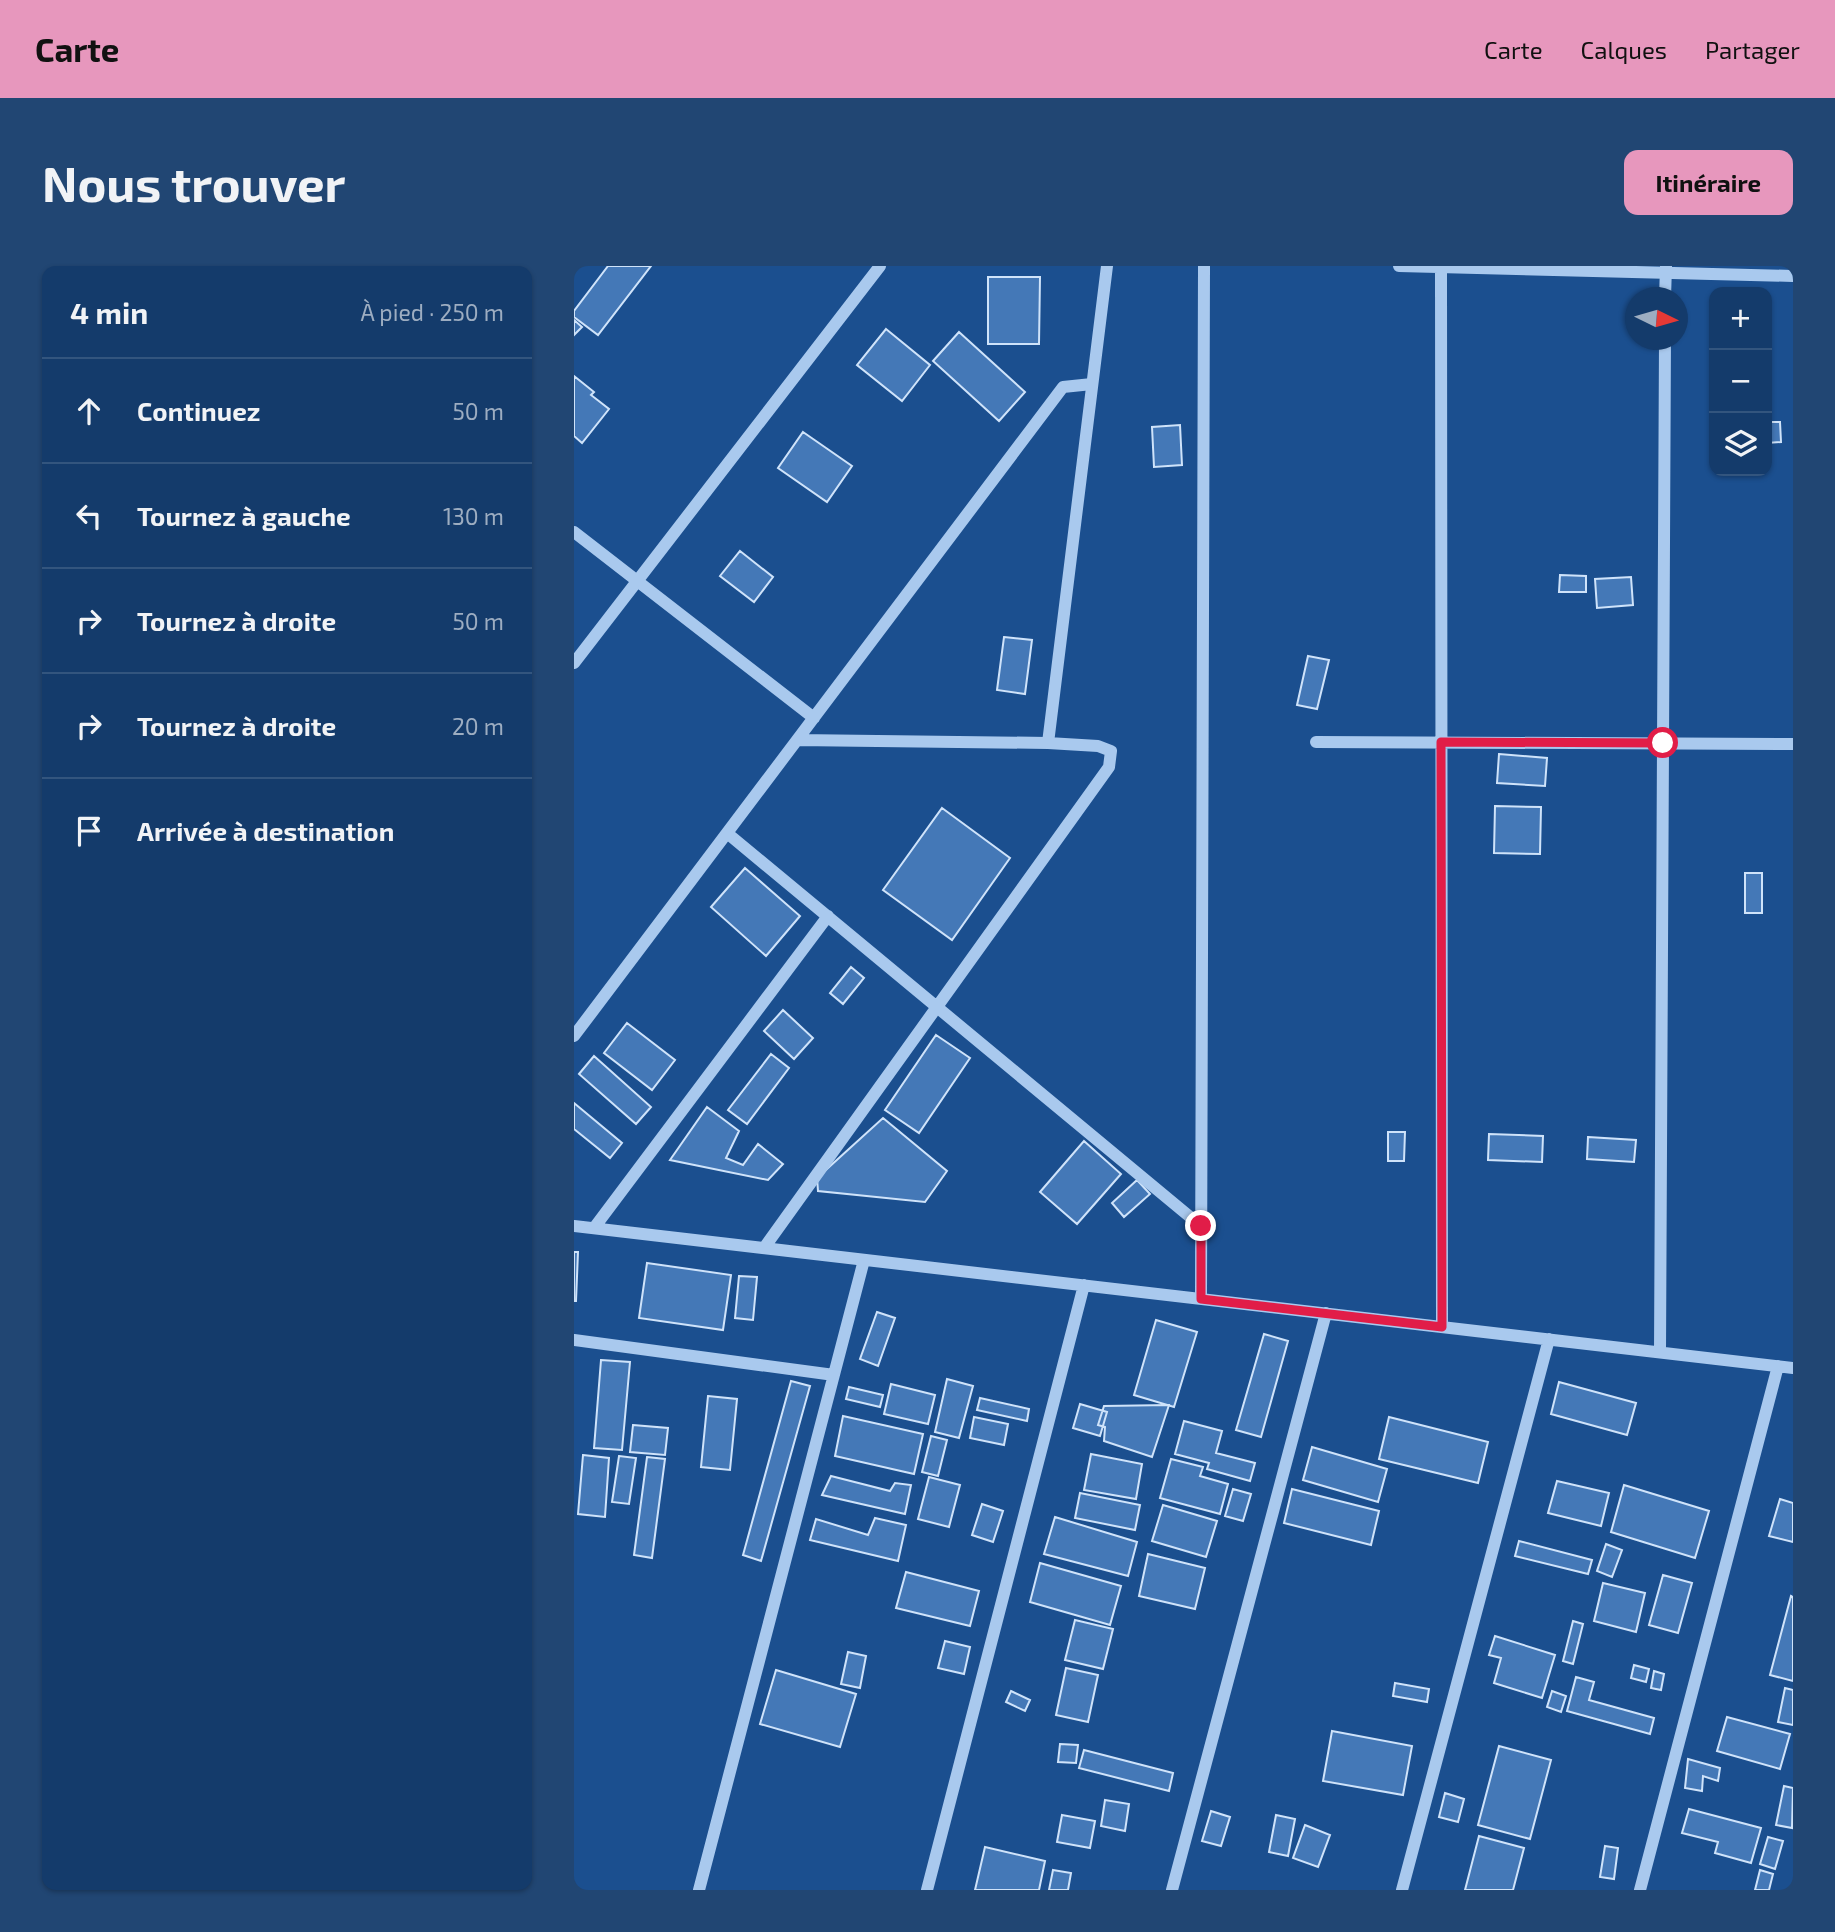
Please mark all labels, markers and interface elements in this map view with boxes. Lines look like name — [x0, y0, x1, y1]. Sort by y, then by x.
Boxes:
text: Carte — [35, 29, 119, 69]
text: Carte — [1484, 35, 1543, 64]
text: Calques — [1581, 35, 1667, 64]
text: Partager — [1705, 35, 1800, 64]
button: Itinéraire — [1624, 150, 1793, 215]
text: Nous trouver — [42, 153, 346, 212]
north arrow — [1625, 287, 1688, 350]
map controls — [1709, 287, 1772, 476]
button: + — [1709, 287, 1772, 350]
text: 4 min — [70, 294, 148, 330]
text: À pied · 250 m — [360, 298, 504, 326]
button: − — [1709, 350, 1772, 413]
icon: ahead — [70, 392, 108, 430]
text: Continuez — [137, 395, 260, 426]
text: 50 m — [453, 397, 504, 425]
button: layers — [1709, 413, 1772, 476]
icon: left — [70, 497, 108, 535]
text: Tournez à gauche — [137, 500, 351, 531]
text: 130 m — [443, 502, 504, 530]
icon: right — [70, 602, 108, 640]
text: Tournez à droite — [137, 605, 336, 636]
text: 50 m — [453, 607, 504, 635]
icon: right — [70, 707, 108, 745]
text: Tournez à droite — [137, 710, 336, 741]
text: 20 m — [452, 712, 504, 740]
route start — [1647, 727, 1678, 758]
icon: arrive — [70, 812, 108, 850]
text: Arrivée à destination — [137, 815, 394, 846]
route end — [1185, 1210, 1216, 1241]

